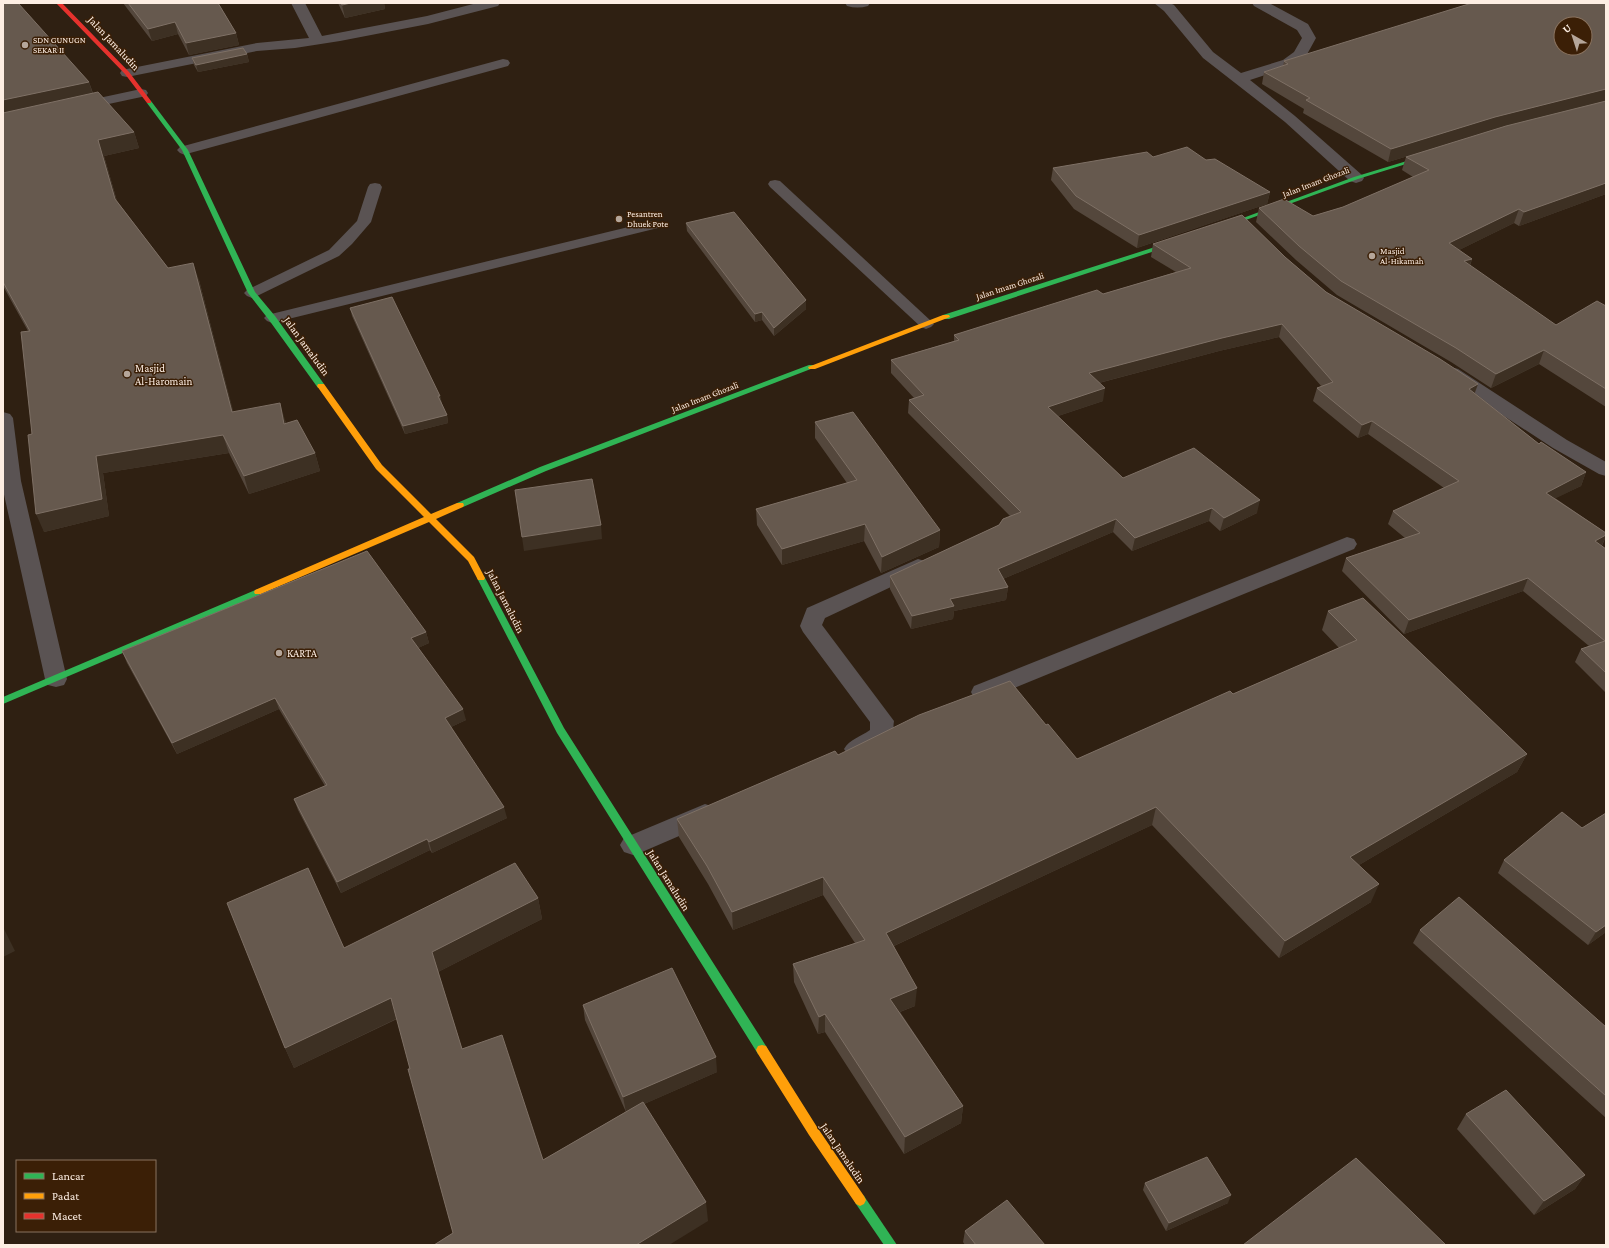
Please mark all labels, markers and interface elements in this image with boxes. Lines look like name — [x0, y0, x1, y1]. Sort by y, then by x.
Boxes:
street label: Jalan Jamaludin — [84, 13, 142, 73]
north arrow — [1553, 16, 1593, 56]
text: U — [1560, 21, 1574, 35]
place label: SDN GUNUGN SEKAR II — [33, 35, 86, 55]
marker: SDN GUNUGN SEKAR II — [20, 40, 30, 50]
street label: Jalan Imam Ghozali — [1280, 164, 1351, 200]
place label: Pesantren Dhuek Pote — [627, 209, 668, 229]
marker: Pesantren Dhuek Pote — [614, 214, 624, 224]
place label: Masjid Al-Hikamah — [1380, 246, 1424, 266]
marker: Masjid Al-Hikamah — [1367, 251, 1377, 261]
street label: Jalan Imam Ghozali — [974, 270, 1046, 302]
street label: Jalan Jamaludin — [280, 313, 332, 378]
place label: Masjid Al-Haromain — [135, 362, 192, 387]
marker: Masjid Al-Haromain — [122, 369, 132, 379]
street label: Jalan Imam Ghozali — [669, 379, 740, 415]
street label: Jalan Jamaludin — [483, 566, 527, 635]
place label: KARTA — [287, 647, 318, 659]
marker: KARTA — [274, 648, 284, 658]
street label: Jalan Jamaludin — [644, 846, 693, 913]
street label: Jalan Jamaludin — [817, 1120, 868, 1186]
legend — [16, 1160, 156, 1232]
text: Lancar — [52, 1169, 86, 1183]
text: Padat — [52, 1189, 80, 1203]
text: Macet — [52, 1209, 83, 1223]

